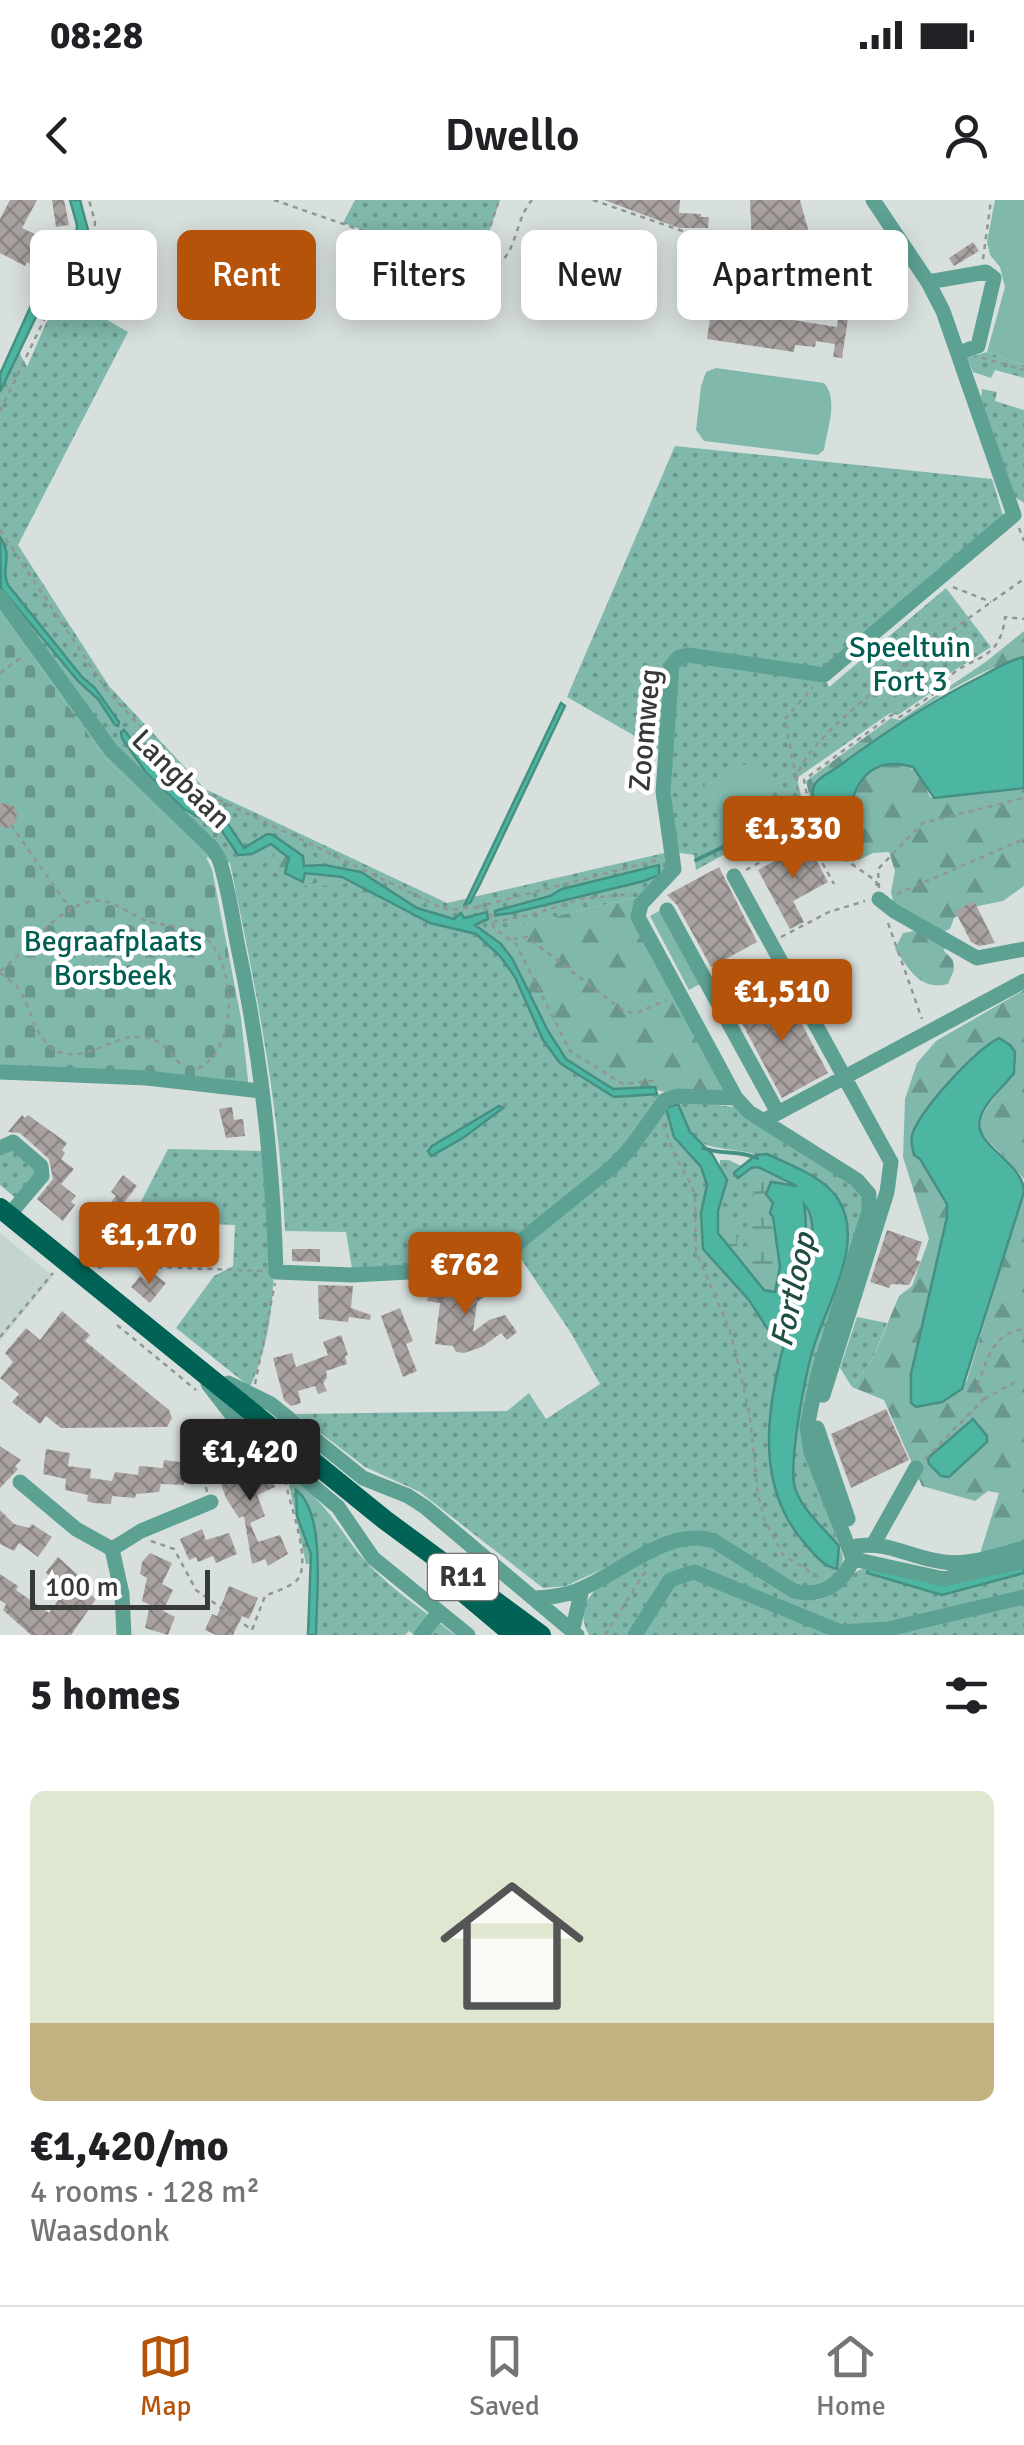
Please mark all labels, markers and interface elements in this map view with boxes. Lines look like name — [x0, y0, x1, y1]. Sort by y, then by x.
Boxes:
text: 08:28 — [50, 12, 143, 59]
icon: back — [30, 108, 85, 163]
text: Dwello — [445, 108, 579, 163]
icon: person — [939, 108, 994, 163]
chip: Buy — [30, 230, 157, 320]
chip: Rent — [177, 230, 316, 320]
chip: Filters — [336, 230, 501, 320]
chip: New — [521, 230, 657, 320]
chip: Apartment — [677, 230, 908, 320]
park label: Speeltuin Fort 3 — [849, 629, 971, 700]
street label: Zoomweg — [621, 667, 669, 793]
street label: Langbaan — [124, 722, 238, 836]
pin: €1,330 — [712, 796, 874, 881]
text: €1,330 — [745, 809, 841, 848]
park label: Begraafplaats Borsbeek — [24, 923, 202, 994]
pin: €1,510 — [701, 959, 863, 1044]
text: €1,510 — [734, 972, 830, 1011]
pin: €1,170 — [68, 1202, 230, 1287]
text: €1,170 — [101, 1215, 197, 1254]
water label: Fortloop — [762, 1228, 824, 1350]
pin: €762 — [406, 1232, 524, 1317]
text: €762 — [430, 1245, 500, 1284]
pin: €1,420 — [169, 1419, 331, 1504]
text: €1,420 — [202, 1432, 298, 1471]
road number: R11 — [428, 1554, 498, 1600]
scale bar — [30, 1565, 210, 1610]
text: 100 m — [45, 1570, 119, 1604]
icon: filters — [939, 1668, 994, 1723]
text: 5 homes — [30, 1670, 180, 1721]
icon: home — [422, 1856, 602, 2036]
text: €1,420/mo — [30, 2121, 229, 2172]
text: 4 rooms · 128 m² — [30, 2172, 260, 2211]
text: Waasdonk — [30, 2211, 170, 2250]
tab: Map — [138, 2329, 193, 2423]
tab: Saved — [469, 2329, 540, 2423]
tab: Home — [816, 2329, 886, 2423]

